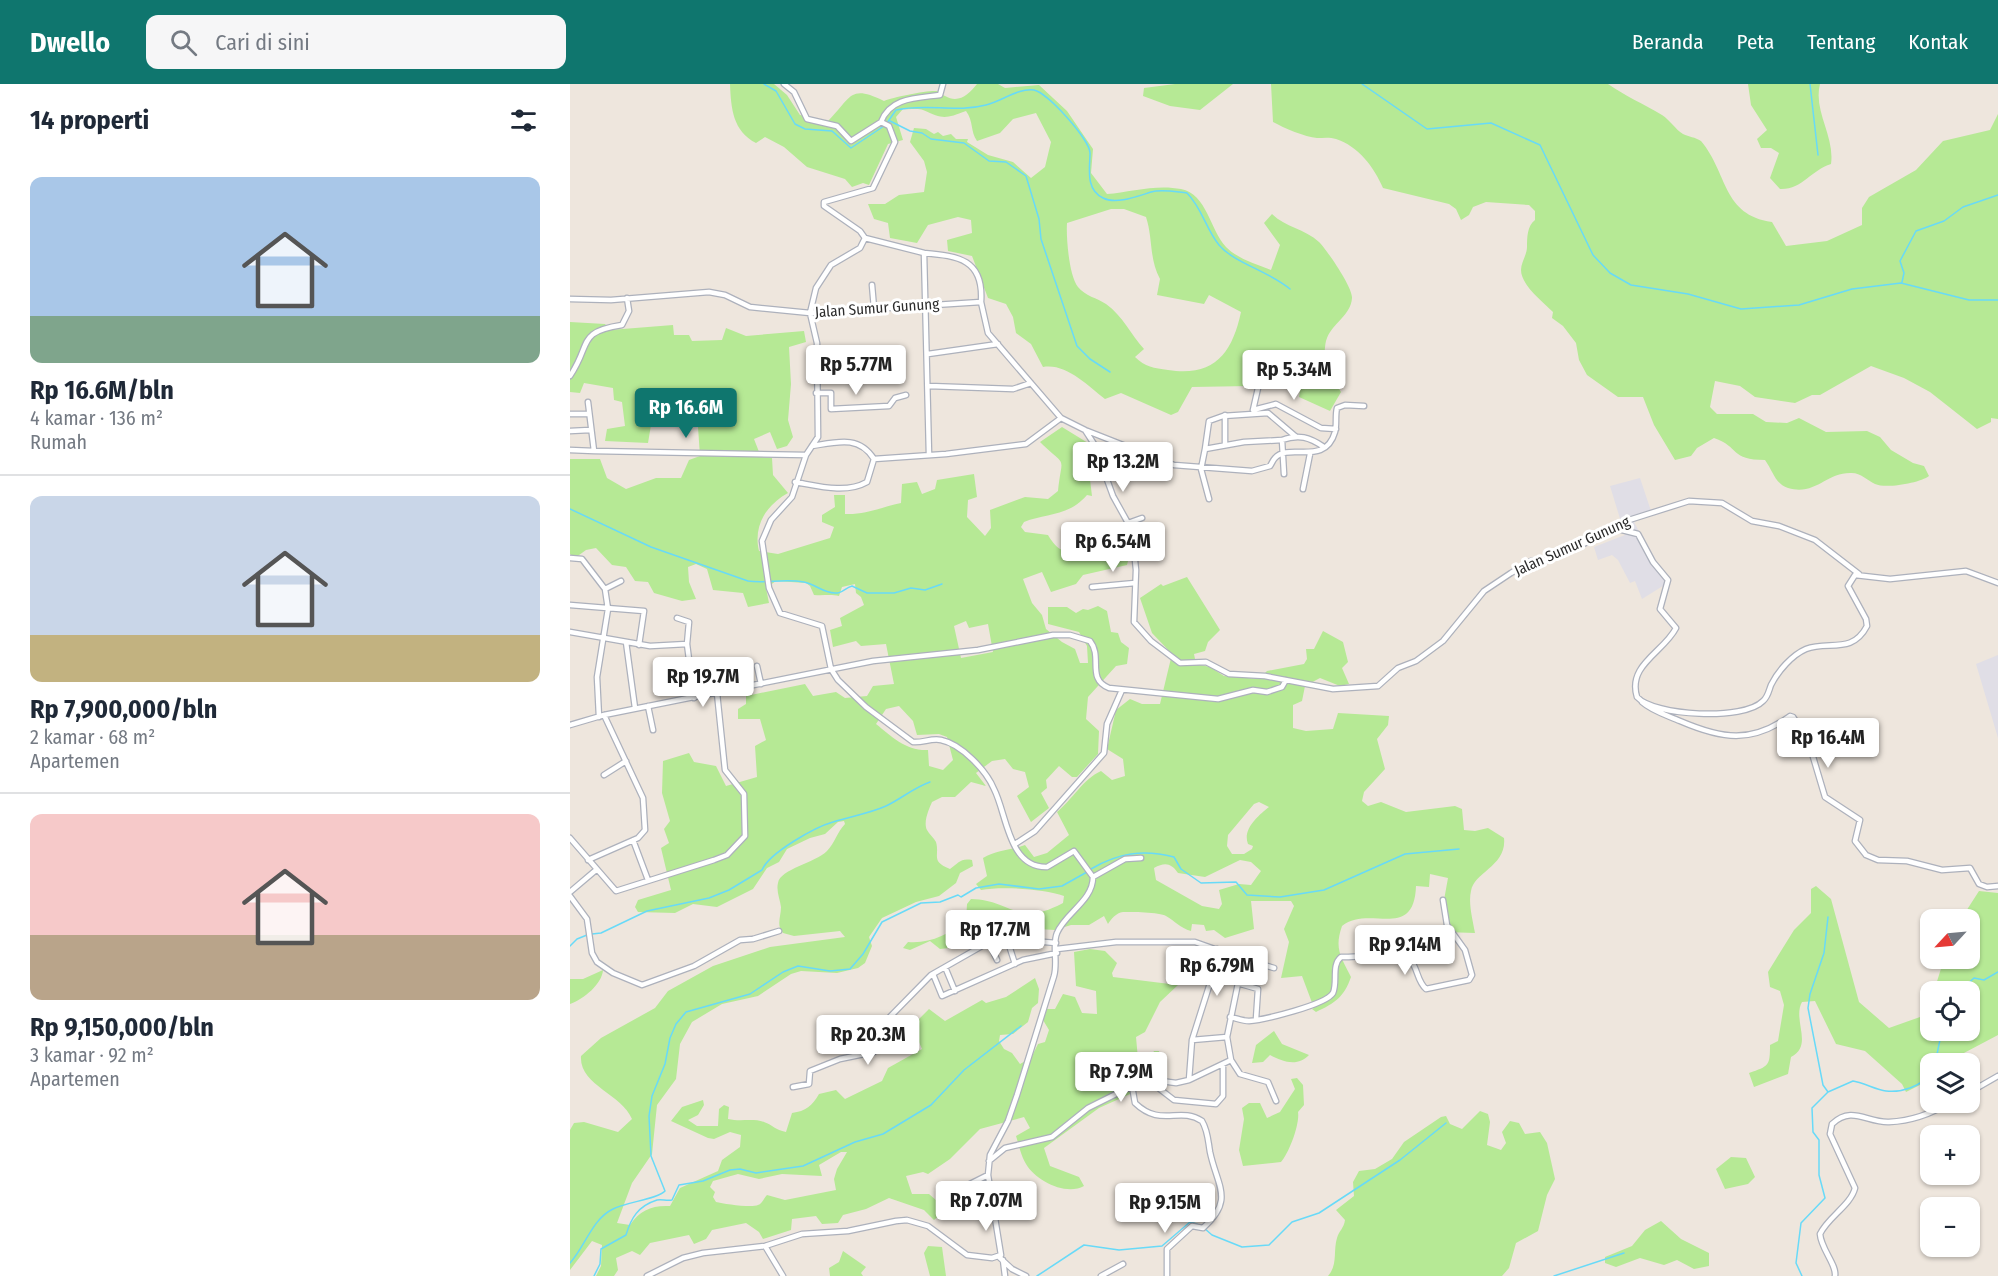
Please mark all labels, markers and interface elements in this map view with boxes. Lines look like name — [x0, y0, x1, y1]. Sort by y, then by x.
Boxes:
search box — [146, 15, 566, 69]
text: Dwello — [30, 26, 110, 59]
icon: search — [167, 26, 200, 59]
text: Cari di sini — [215, 29, 310, 56]
text: Beranda — [1632, 29, 1704, 55]
text: Peta — [1737, 29, 1774, 55]
text: Tentang — [1807, 29, 1875, 55]
text: Kontak — [1908, 29, 1968, 55]
icon: filters — [507, 104, 540, 137]
text: 14 properti — [30, 105, 149, 136]
icon: home — [231, 216, 339, 324]
street label: Jalan Sumur Gunung — [814, 295, 940, 321]
pin: Rp 5.77M — [794, 345, 918, 396]
pin: Rp 5.34M — [1232, 350, 1356, 401]
text: Rp 5.77M — [820, 352, 892, 376]
text: Rp 5.34M — [1256, 357, 1332, 381]
text: Rp 16.6M/bln — [30, 375, 174, 406]
pin: Rp 16.6M — [624, 388, 748, 439]
text: Rp 16.6M — [649, 395, 723, 419]
text: 4 kamar · 136 m² — [30, 406, 163, 430]
text: Rumah — [30, 430, 87, 454]
pin: Rp 13.2M — [1061, 442, 1185, 493]
text: Rp 13.2M — [1087, 449, 1159, 473]
street label: Jalan Sumur Gunung — [1511, 512, 1633, 580]
pin: Rp 6.54M — [1051, 522, 1175, 573]
text: Rp 6.54M — [1075, 529, 1151, 553]
icon: home — [231, 535, 339, 643]
pin: Rp 19.7M — [641, 657, 765, 708]
text: Rp 19.7M — [667, 664, 739, 688]
text: Rp 7,900,000/bln — [30, 694, 217, 725]
pin: Rp 16.4M — [1766, 718, 1890, 769]
text: 2 kamar · 68 m² — [30, 725, 155, 749]
text: Rp 16.4M — [1791, 725, 1865, 749]
text: Apartemen — [30, 749, 120, 773]
icon: home — [231, 853, 339, 961]
north arrow — [1920, 909, 1980, 969]
map controls — [1920, 909, 1980, 1257]
pin: Rp 17.7M — [933, 910, 1057, 961]
text: Rp 17.7M — [960, 917, 1030, 941]
pin: Rp 9.14M — [1343, 925, 1467, 976]
text: Rp 9.14M — [1369, 932, 1441, 956]
pin: Rp 6.79M — [1155, 946, 1279, 997]
text: Rp 6.79M — [1180, 953, 1254, 977]
button: locate — [1920, 981, 1980, 1041]
text: Rp 9,150,000/bln — [30, 1012, 214, 1043]
pin: Rp 20.3M — [806, 1015, 930, 1066]
text: Rp 20.3M — [830, 1022, 906, 1046]
text: 3 kamar · 92 m² — [30, 1043, 154, 1067]
pin: Rp 7.9M — [1066, 1052, 1176, 1103]
button: layers — [1920, 1053, 1980, 1113]
text: Rp 7.9M — [1089, 1059, 1153, 1083]
text: Apartemen — [30, 1067, 120, 1091]
button: + — [1920, 1125, 1980, 1185]
pin: Rp 7.07M — [924, 1181, 1048, 1232]
pin: Rp 9.15M — [1103, 1183, 1227, 1234]
text: Rp 7.07M — [950, 1188, 1022, 1212]
text: Rp 9.15M — [1129, 1190, 1201, 1214]
button: − — [1920, 1197, 1980, 1257]

